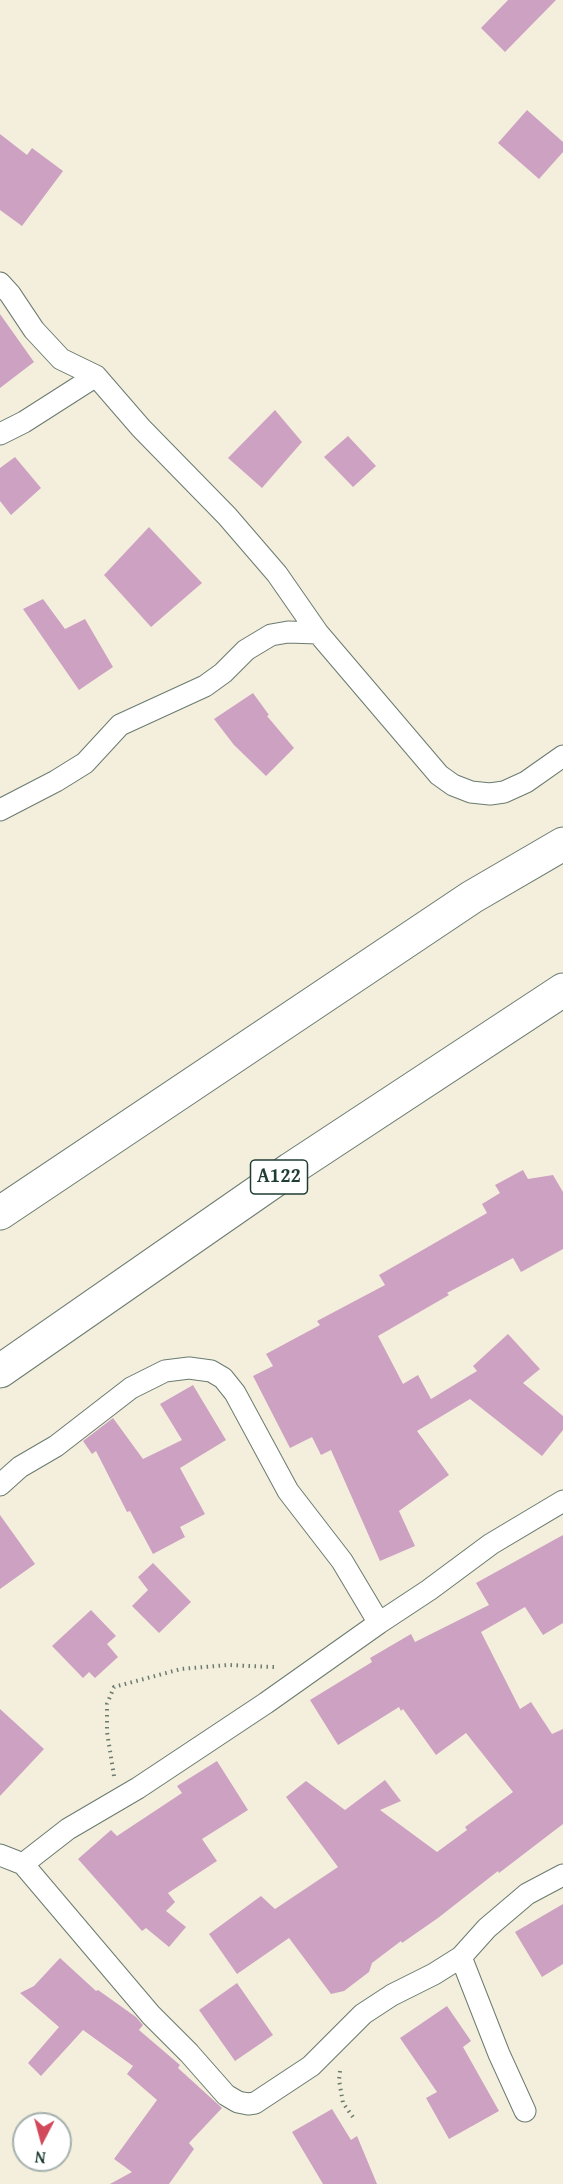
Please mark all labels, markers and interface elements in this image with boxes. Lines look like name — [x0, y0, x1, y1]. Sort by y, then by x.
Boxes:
road number: A122 — [250, 1160, 308, 1194]
north arrow — [12, 2112, 72, 2172]
text: N — [34, 2145, 47, 2170]

